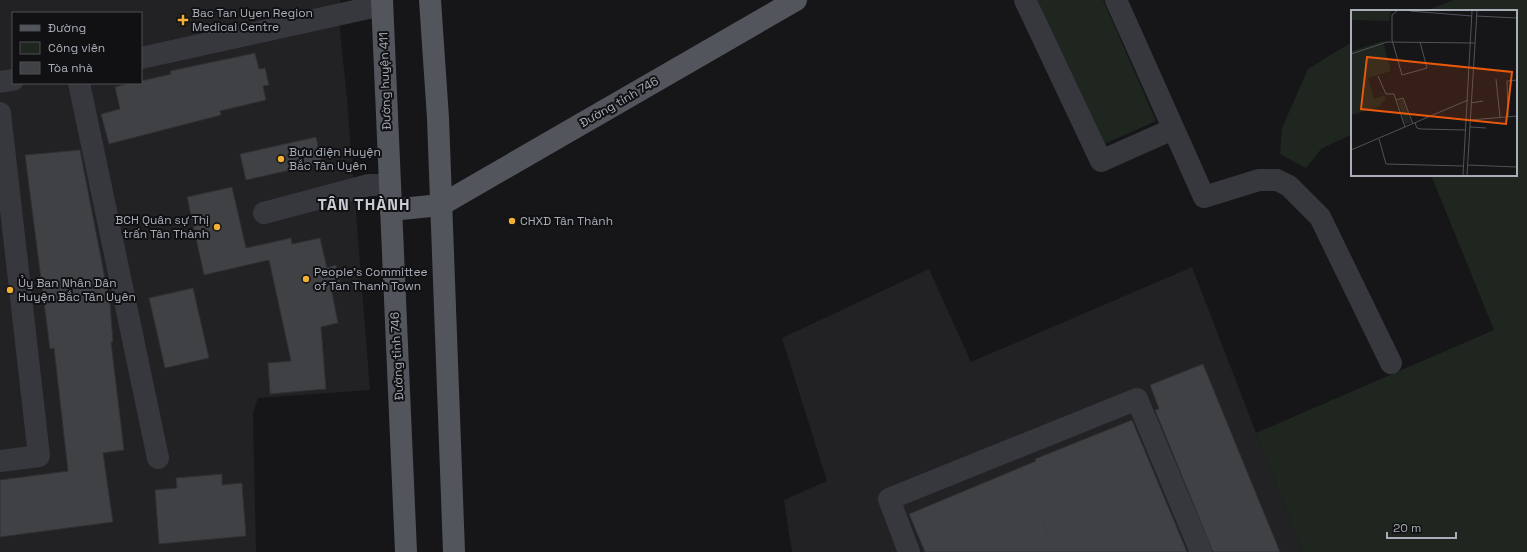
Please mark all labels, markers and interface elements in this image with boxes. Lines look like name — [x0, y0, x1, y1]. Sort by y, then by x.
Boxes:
place label: Bac Tan Uyen Region Medical Centre — [192, 5, 313, 35]
inset map — [1351, 10, 1517, 176]
legend — [12, 12, 142, 84]
marker: Bac Tan Uyen Region Medical Centre — [177, 14, 189, 26]
text: Đường — [48, 20, 86, 36]
street label: Đường huyện 411 — [375, 32, 395, 130]
text: Công viên — [48, 40, 105, 56]
text: Tòa nhà — [48, 60, 93, 76]
street label: Đường tỉnh 746 — [577, 73, 661, 131]
place label: Bưu điện Huyện Bắc Tân Uyên — [289, 144, 381, 174]
marker: Bưu điện Huyện Bắc Tân Uyên — [276, 154, 286, 164]
district label: TÂN THÀNH — [317, 194, 411, 215]
place label: BCH Quân sự Thị trấn Tân Thành — [115, 212, 209, 242]
place label: CHXD Tân Thành — [520, 213, 613, 229]
marker: CHXD Tân Thành — [507, 216, 517, 226]
marker: BCH Quân sự Thị trấn Tân Thành — [212, 222, 222, 232]
place label: People's Committee of Tan Thanh Town — [314, 264, 428, 294]
marker: People's Committee of Tan Thanh Town — [301, 274, 311, 284]
place label: Ủy Ban Nhân Dân Huyện Bắc Tân Uyên — [18, 275, 136, 305]
marker: Ủy Ban Nhân Dân Huyện Bắc Tân Uyên — [5, 285, 15, 295]
street label: Đường tỉnh 746 — [387, 311, 407, 401]
scale bar — [1387, 514, 1456, 540]
text: 20 m — [1393, 520, 1421, 536]

